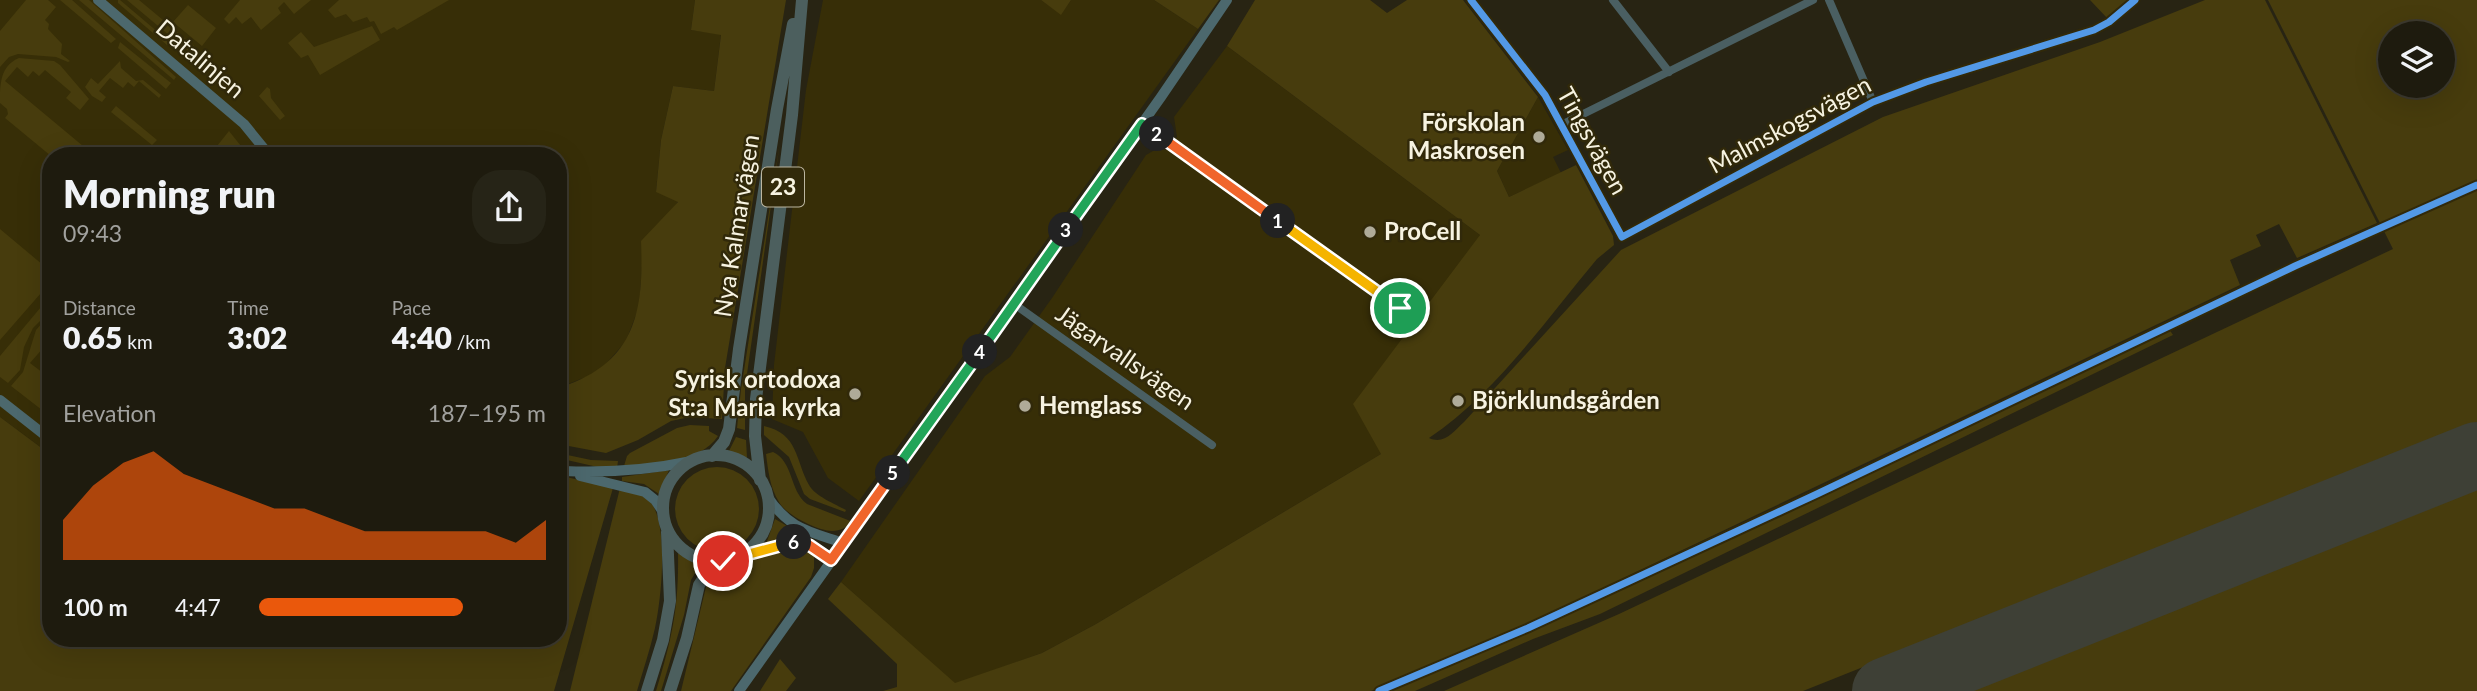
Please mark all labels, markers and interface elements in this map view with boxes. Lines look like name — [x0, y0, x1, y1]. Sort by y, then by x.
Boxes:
street label: Datalinjen — [151, 12, 251, 103]
map controls — [2378, 21, 2455, 98]
button: layers — [2378, 21, 2455, 98]
street label: Malmskogsvägen — [1703, 69, 1875, 179]
street label: Tingsvägen — [1552, 81, 1635, 199]
place label: Förskolan Maskrosen — [1408, 107, 1525, 164]
pin: 2 — [1140, 116, 1174, 152]
text: 2 — [1151, 122, 1162, 145]
marker: Förskolan Maskrosen — [1531, 129, 1547, 145]
street label: Nya Kalmarvägen — [707, 132, 764, 319]
road number: 23 — [762, 168, 804, 206]
text: Morning run — [63, 170, 276, 216]
button: share — [472, 170, 546, 244]
pin: 1 — [1260, 204, 1296, 238]
text: 1 — [1272, 209, 1283, 232]
pin: 3 — [1048, 212, 1084, 247]
place label: ProCell — [1384, 216, 1461, 245]
text: 3 — [1060, 218, 1071, 241]
text: 09:43 — [63, 219, 122, 247]
marker: ProCell — [1362, 224, 1378, 240]
pin — [1370, 278, 1430, 338]
icon: arrive — [1381, 289, 1419, 327]
text: Distance — [63, 296, 136, 319]
text: Time — [227, 296, 269, 319]
text: Pace — [392, 296, 431, 319]
street label: Jägarvallsvägen — [1051, 298, 1201, 415]
text: 0.65 — [63, 319, 122, 355]
text: 3:02 — [227, 319, 287, 355]
text: 4:40 — [392, 319, 452, 355]
text: km — [122, 330, 153, 353]
text: /km — [452, 330, 491, 353]
pin: 4 — [962, 334, 998, 370]
text: 4 — [974, 340, 985, 363]
place label: Syrisk ortodoxa St:a Maria kyrka — [668, 364, 841, 421]
place label: Björklundsgården — [1472, 385, 1660, 414]
marker: Syrisk ortodoxa St:a Maria kyrka — [847, 386, 863, 402]
place label: Hemglass — [1039, 390, 1142, 419]
marker: Björklundsgården — [1450, 393, 1466, 409]
marker: Hemglass — [1017, 398, 1033, 414]
text: Elevation — [63, 399, 156, 427]
text: 187–195 m — [428, 399, 546, 427]
pin: 5 — [876, 456, 910, 490]
text: 5 — [887, 461, 898, 484]
pin: 6 — [776, 524, 812, 560]
text: 6 — [788, 530, 799, 553]
pin — [693, 531, 753, 591]
icon: check — [704, 542, 742, 580]
text: 100 m — [63, 593, 128, 621]
text: 4:47 — [175, 593, 221, 621]

